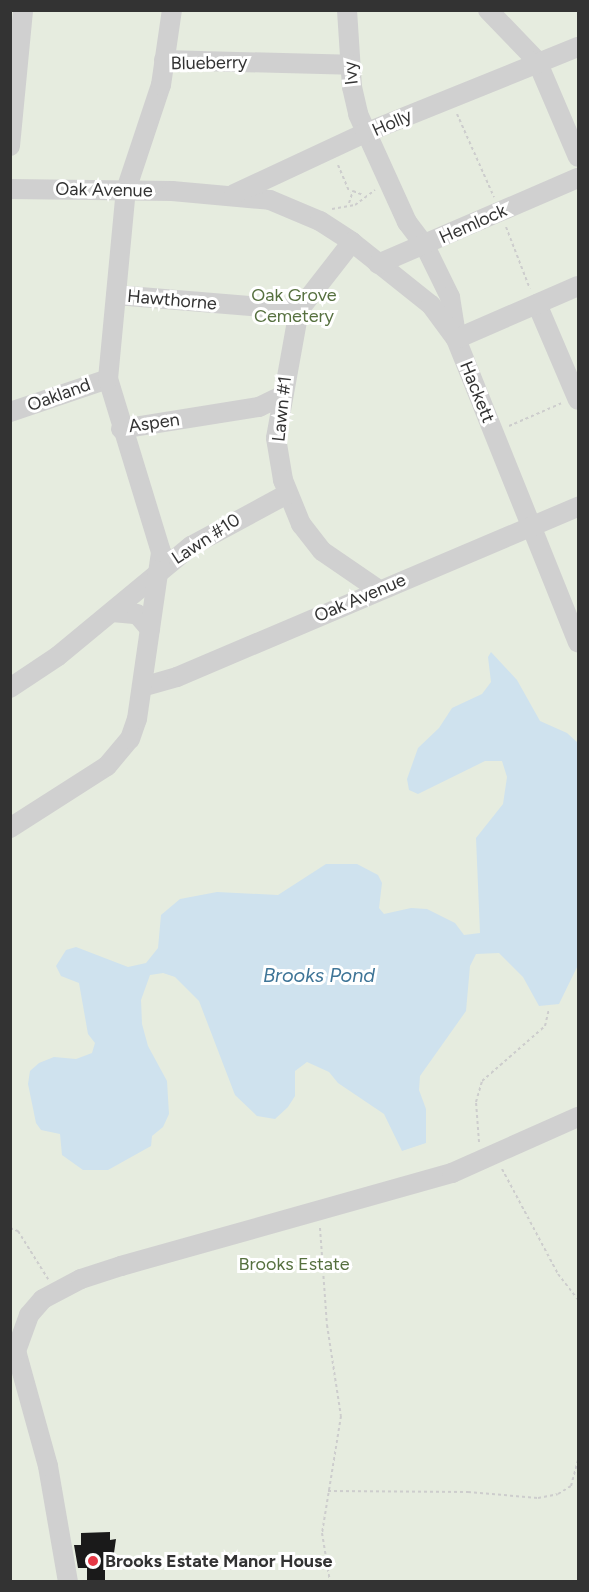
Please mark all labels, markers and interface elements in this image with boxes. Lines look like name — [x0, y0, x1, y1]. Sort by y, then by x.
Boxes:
street label: Blueberry — [170, 52, 248, 74]
street label: Ivy — [339, 60, 363, 86]
street label: Holly — [369, 105, 415, 141]
street label: Oak Avenue — [55, 178, 153, 202]
street label: Hemlock — [436, 200, 510, 248]
street label: Hawthorne — [126, 285, 218, 315]
park label: Oak Grove Cemetery — [251, 285, 337, 328]
street label: Hackett — [455, 358, 499, 426]
street label: Oakland — [24, 374, 94, 416]
street label: Lawn #1 — [268, 375, 296, 443]
street label: Aspen — [127, 409, 181, 437]
street label: Lawn #10 — [168, 509, 244, 569]
street label: Oak Avenue — [311, 569, 409, 627]
water label: Brooks Pond — [263, 963, 375, 987]
park label: Brooks Estate — [238, 1253, 350, 1275]
place label: Brooks Estate Manor House — [105, 1550, 332, 1572]
marker: Brooks Estate Manor House — [86, 1554, 100, 1568]

